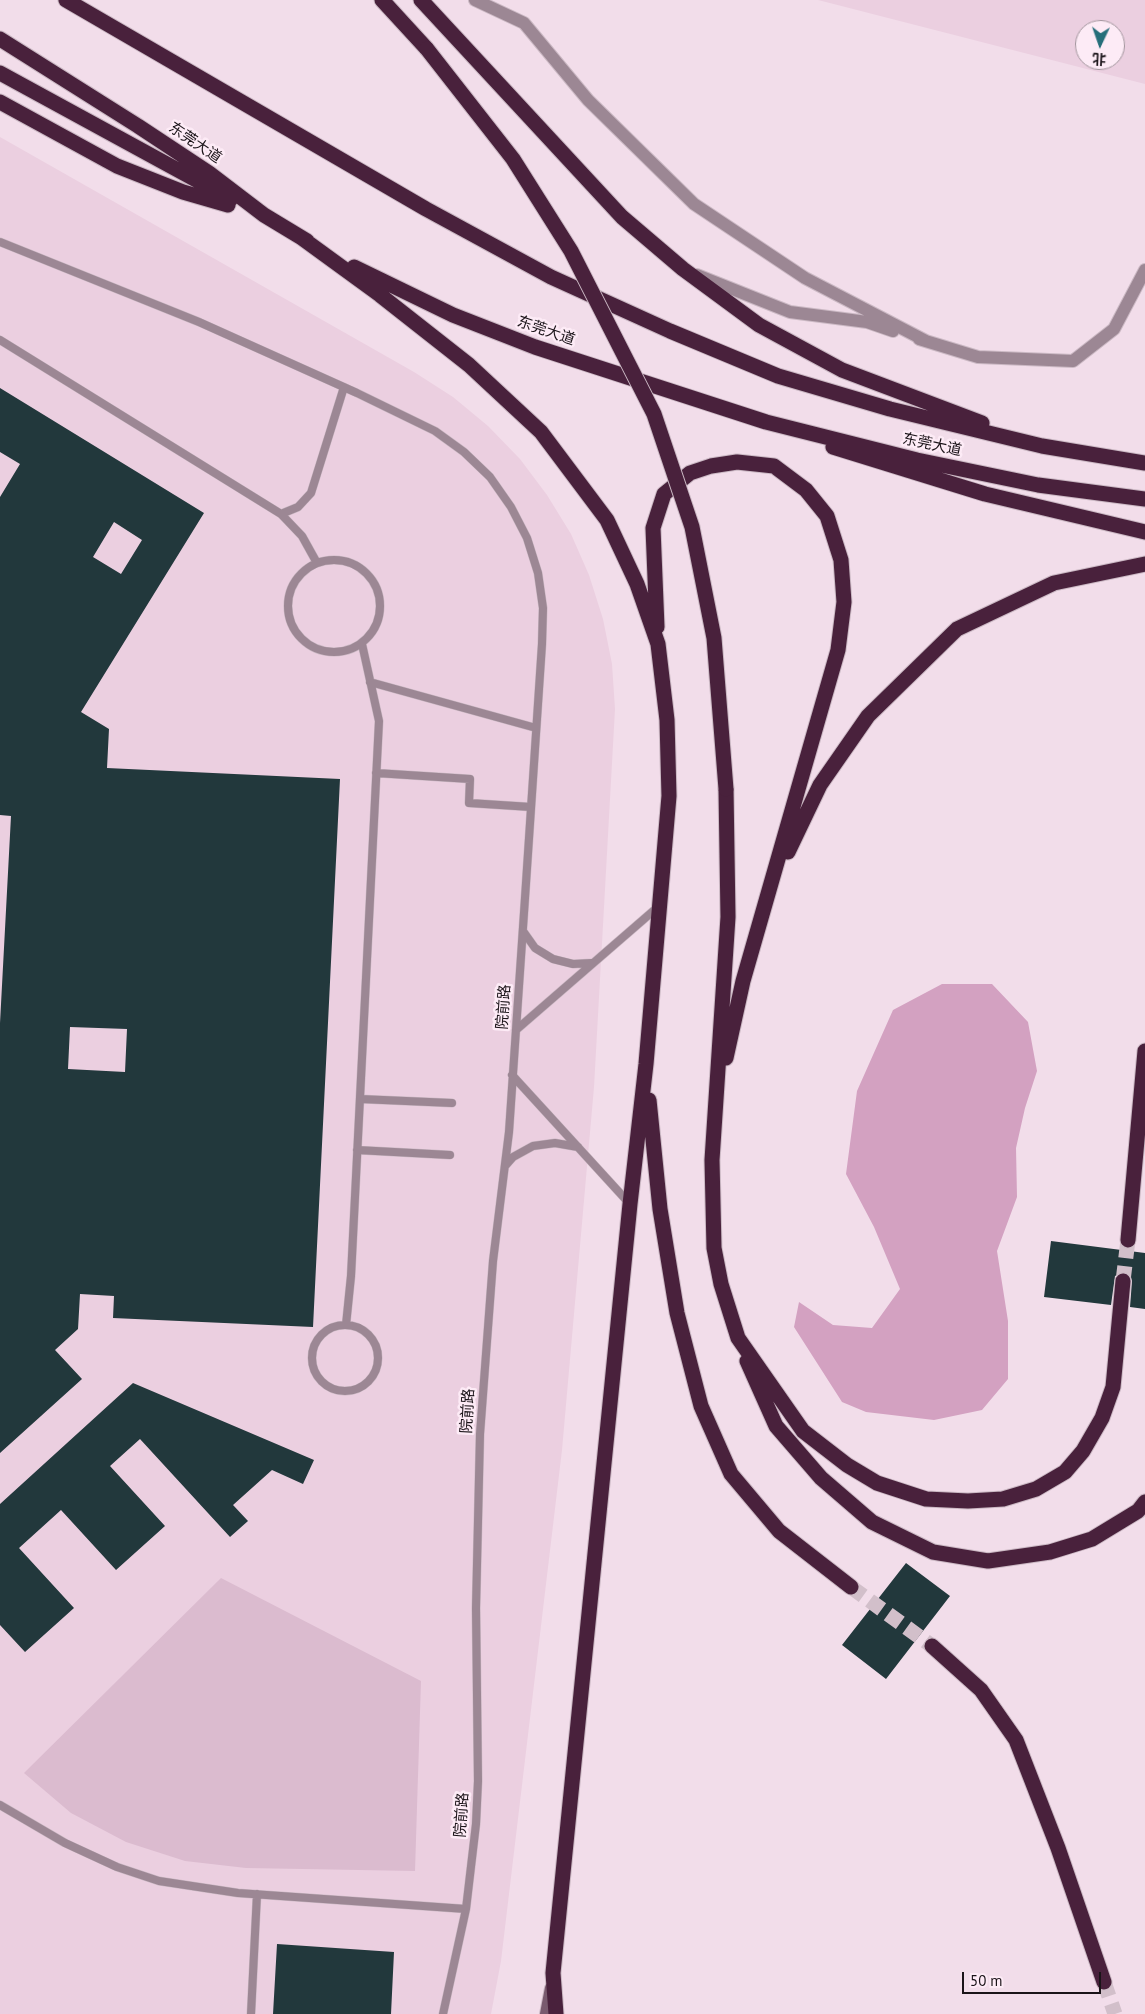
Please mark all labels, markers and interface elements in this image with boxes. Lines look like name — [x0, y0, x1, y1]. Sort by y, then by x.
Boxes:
north arrow — [1075, 20, 1125, 70]
text: 北 — [1092, 50, 1107, 68]
street label: 东莞大道 — [165, 119, 225, 167]
street label: 东莞大道 — [515, 313, 577, 349]
street label: 东莞大道 — [901, 430, 963, 460]
street label: 院前路 — [493, 984, 515, 1030]
street label: 院前路 — [458, 1388, 478, 1434]
street label: 院前路 — [451, 1792, 473, 1838]
scale bar — [965, 1962, 1104, 1994]
text: 50 m — [970, 1971, 1003, 1990]

